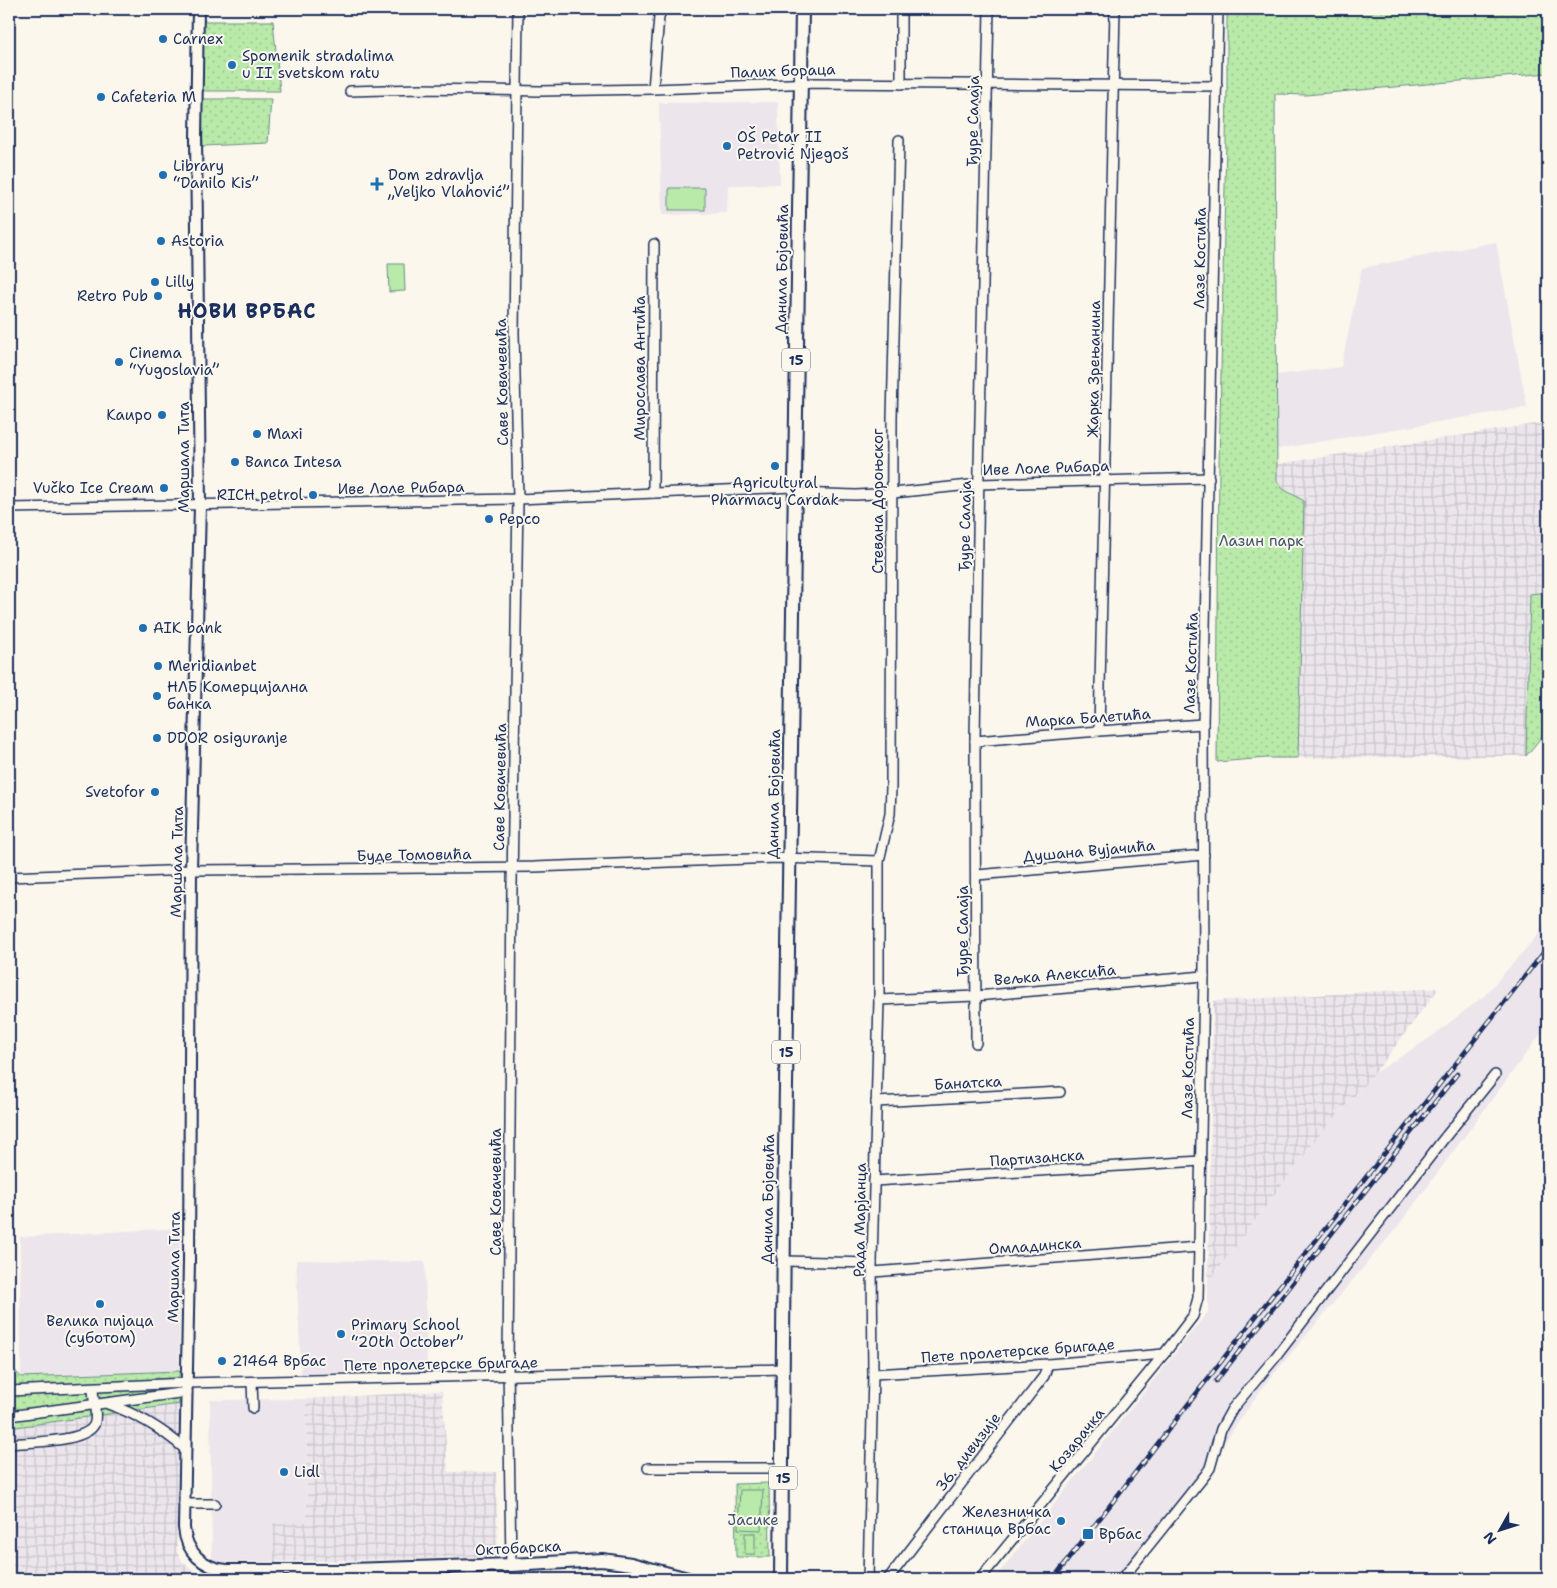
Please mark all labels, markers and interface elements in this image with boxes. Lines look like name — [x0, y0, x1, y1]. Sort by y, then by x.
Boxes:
place label: Carnex — [173, 29, 223, 49]
marker: Carnex — [157, 33, 169, 45]
place label: Spomenik stradalima u II svetskom ratu — [242, 46, 394, 83]
marker: Spomenik stradalima u II svetskom ratu — [226, 59, 238, 71]
street label: Палих бораца — [730, 59, 836, 83]
street label: Ђуре Салаја — [962, 75, 984, 167]
place label: Cafeteria M — [111, 87, 196, 107]
marker: Cafeteria M — [95, 91, 107, 103]
place label: OŠ Petar II Petrović Njegoš — [737, 126, 849, 164]
marker: OŠ Petar II Petrović Njegoš — [721, 140, 733, 152]
place label: Library “Danilo Kis” — [173, 156, 259, 193]
place label: Dom zdravlja „Veljko Vlahović” — [387, 165, 510, 202]
marker: Library “Danilo Kis” — [157, 169, 169, 181]
marker: Dom zdravlja „Veljko Vlahović” — [370, 177, 384, 191]
street label: Данила Бојовића — [771, 203, 793, 334]
street label: Лазе Костића — [1189, 206, 1211, 309]
place label: Astoria — [171, 231, 225, 251]
marker: Astoria — [155, 235, 167, 247]
place label: Lilly — [165, 272, 194, 292]
marker: Lilly — [149, 276, 161, 288]
place label: Retro Pub — [77, 286, 148, 306]
marker: Retro Pub — [152, 290, 164, 302]
street label: Мирослава Антића — [630, 295, 650, 440]
district label: НОВИ ВРБАС — [177, 298, 317, 324]
street label: Жарка Зрењанина — [1083, 299, 1105, 438]
street label: Саве Ковачевића — [491, 317, 513, 446]
place label: Cinema “Yugoslavia” — [129, 343, 220, 380]
road number: 15 — [782, 348, 810, 372]
marker: Cinema “Yugoslavia” — [113, 356, 125, 368]
street label: Маршала Тита — [174, 401, 194, 513]
place label: Каиро — [106, 405, 152, 425]
marker: Каиро — [156, 409, 168, 421]
place label: Maxi — [267, 424, 303, 444]
marker: Maxi — [251, 428, 263, 440]
street label: Стевана Дороњског — [868, 428, 888, 574]
place label: Banca Intesa — [245, 452, 342, 472]
marker: Banca Intesa — [229, 456, 241, 468]
street label: Иве Лоле Рибара — [982, 456, 1110, 480]
marker: Agricultural Pharmacy Čardak — [769, 460, 781, 472]
place label: Agricultural Pharmacy Čardak — [711, 473, 839, 510]
street label: Иве Лоле Рибара — [337, 477, 465, 499]
place label: Vučko Ice Cream — [33, 478, 154, 498]
street label: Ђуре Салаја — [954, 480, 976, 572]
marker: Vučko Ice Cream — [158, 482, 170, 494]
place label: RICH petrol — [217, 485, 303, 505]
marker: RICH petrol — [307, 489, 319, 501]
place label: Pepco — [499, 509, 540, 529]
marker: Pepco — [483, 513, 495, 525]
park label: Лазин парк — [1219, 531, 1303, 551]
street label: Лазе Костића — [1179, 611, 1203, 714]
place label: AIK bank — [153, 618, 222, 638]
marker: AIK bank — [137, 622, 149, 634]
place label: Meridianbet — [168, 656, 257, 676]
marker: Meridianbet — [152, 660, 164, 672]
place label: НЛБ Комерцијална банка — [167, 677, 308, 714]
marker: НЛБ Комерцијална банка — [151, 690, 163, 702]
street label: Марка Балетића — [1025, 704, 1152, 732]
street label: Саве Ковачевића — [489, 722, 511, 851]
place label: DDOR osiguranje — [167, 728, 288, 748]
street label: Данила Бојовића — [763, 728, 785, 859]
marker: DDOR osiguranje — [151, 732, 163, 744]
place label: Svetofor — [85, 782, 145, 802]
marker: Svetofor — [149, 786, 161, 798]
street label: Маршала Тита — [166, 806, 188, 918]
street label: Душана Вујачића — [1022, 835, 1156, 867]
street label: Буде Томовића — [356, 844, 472, 866]
street label: Ђуре Салаја — [953, 885, 973, 977]
street label: Вељка Алексића — [993, 960, 1117, 990]
street label: Лазе Костића — [1177, 1016, 1199, 1119]
road number: 15 — [772, 1040, 800, 1064]
street label: Банатска — [934, 1071, 1003, 1095]
street label: Саве Ковачевића — [486, 1128, 506, 1256]
street label: Данила Бојовића — [757, 1133, 779, 1264]
street label: Партизанска — [989, 1145, 1085, 1171]
street label: Рада Марјанца — [849, 1162, 871, 1277]
street label: Маршала Тита — [163, 1211, 185, 1323]
street label: Омладинска — [988, 1233, 1083, 1259]
marker: Велика пијаца (суботом) — [94, 1298, 106, 1310]
place label: Велика пијаца (суботом) — [46, 1311, 154, 1348]
place label: Primary School “20th October” — [351, 1315, 464, 1352]
marker: Primary School “20th October” — [335, 1328, 347, 1340]
street label: Пете пролетерске бригаде — [920, 1334, 1116, 1368]
place label: 21464 Врбас — [232, 1351, 326, 1371]
street label: Пете пролетерске бригаде — [344, 1352, 538, 1376]
marker: 21464 Врбас — [216, 1355, 228, 1367]
street label: Козарачка — [1045, 1403, 1109, 1476]
street label: 36. дивизије — [931, 1408, 1005, 1496]
place label: Lidl — [294, 1462, 320, 1482]
marker: Lidl — [278, 1466, 290, 1478]
road number: 15 — [769, 1466, 797, 1490]
place label: Железничка станица Врбас — [942, 1502, 1052, 1539]
north arrow — [1474, 1506, 1524, 1556]
park label: Јасике — [727, 1510, 779, 1530]
marker: Железничка станица Врбас — [1055, 1515, 1067, 1527]
place label: Врбас — [1099, 1524, 1142, 1544]
marker: Врбас — [1081, 1527, 1095, 1541]
text: N — [1479, 1528, 1500, 1548]
street label: Октобарска — [474, 1536, 562, 1560]

